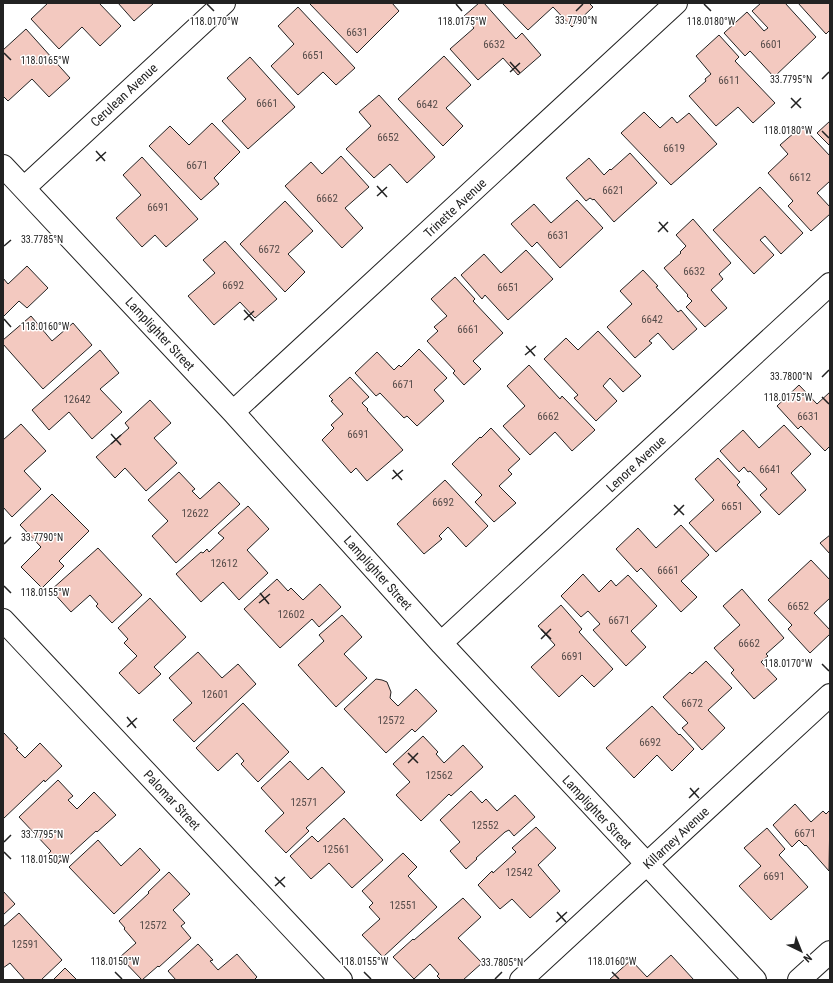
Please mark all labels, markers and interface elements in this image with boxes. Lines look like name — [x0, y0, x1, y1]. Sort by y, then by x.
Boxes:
text: 33.7790°N — [555, 15, 597, 26]
text: 118.0170°W — [190, 16, 239, 27]
text: 118.0175°W — [438, 16, 487, 27]
text: 118.0180°W — [687, 16, 736, 27]
house number: 6631 — [346, 26, 368, 39]
house number: 6632 — [483, 38, 505, 51]
house number: 6601 — [760, 38, 782, 51]
house number: 6651 — [302, 49, 324, 62]
text: 118.0165°W — [21, 55, 70, 66]
street label: Cerulean Avenue — [88, 60, 160, 130]
house number: 6611 — [718, 74, 740, 87]
text: 33.7795°N — [770, 74, 812, 85]
house number: 6661 — [256, 97, 278, 110]
house number: 6642 — [416, 98, 438, 111]
text: 118.0180°W — [764, 125, 813, 136]
house number: 6652 — [377, 131, 399, 144]
house number: 6619 — [663, 142, 685, 155]
house number: 6671 — [186, 159, 208, 172]
house number: 6612 — [789, 171, 811, 184]
street label: Trinette Avenue — [421, 175, 489, 241]
house number: 6621 — [602, 184, 624, 197]
house number: 6662 — [316, 192, 338, 205]
house number: 6691 — [147, 201, 169, 214]
house number: 6631 — [547, 229, 569, 242]
text: 33.7785°N — [21, 234, 63, 245]
house number: 6672 — [258, 243, 280, 256]
house number: 6632 — [683, 265, 705, 278]
house number: 6692 — [222, 279, 244, 292]
house number: 6651 — [497, 281, 519, 294]
street label: Lamplighter Street — [122, 294, 198, 374]
house number: 6642 — [641, 313, 663, 326]
text: 118.0160°W — [21, 321, 70, 332]
house number: 6661 — [457, 323, 479, 336]
text: 33.7800°N — [770, 371, 812, 382]
house number: 6671 — [392, 378, 414, 391]
text: 118.0175°W — [764, 392, 813, 403]
house number: 12642 — [63, 393, 91, 406]
house number: 6662 — [537, 410, 559, 423]
house number: 6631 — [797, 410, 819, 423]
house number: 6691 — [347, 428, 369, 441]
street label: Lenore Avenue — [603, 433, 669, 495]
house number: 6641 — [759, 463, 781, 476]
house number: 6692 — [432, 496, 454, 509]
house number: 6651 — [721, 500, 743, 513]
house number: 12622 — [181, 507, 209, 520]
text: 33.7790°N — [21, 532, 63, 543]
street label: Lamplighter Street — [341, 533, 415, 613]
house number: 12612 — [210, 557, 238, 570]
house number: 6661 — [657, 564, 679, 577]
text: 118.0155°W — [21, 587, 70, 598]
house number: 6652 — [787, 600, 809, 613]
house number: 12602 — [277, 608, 305, 621]
house number: 6671 — [608, 614, 630, 627]
house number: 6662 — [738, 637, 760, 650]
house number: 6691 — [561, 650, 583, 663]
text: 118.0170°W — [764, 658, 813, 669]
house number: 12601 — [201, 688, 229, 701]
house number: 6672 — [681, 697, 703, 710]
house number: 12572 — [377, 714, 405, 727]
house number: 6692 — [639, 736, 661, 749]
street label: Palomar Street — [140, 767, 204, 833]
house number: 12562 — [425, 769, 453, 782]
street label: Lamplighter Street — [559, 772, 635, 852]
house number: 12571 — [290, 796, 318, 809]
street label: Killarney Avenue — [640, 804, 712, 872]
house number: 12552 — [471, 819, 499, 832]
house number: 6671 — [794, 827, 816, 840]
text: 33.7795°N — [21, 829, 63, 840]
house number: 12561 — [322, 843, 350, 856]
text: 118.0150°W — [21, 854, 70, 865]
house number: 12542 — [505, 866, 533, 879]
house number: 6691 — [763, 870, 785, 883]
house number: 12551 — [389, 899, 417, 912]
house number: 12572 — [139, 919, 167, 932]
north arrow — [781, 931, 821, 971]
house number: 12591 — [11, 938, 39, 951]
text: N — [800, 951, 814, 965]
text: 118.0150°W — [91, 956, 140, 967]
text: 118.0155°W — [340, 956, 389, 967]
text: 118.0160°W — [588, 956, 637, 967]
text: 33.7805°N — [481, 957, 523, 968]

